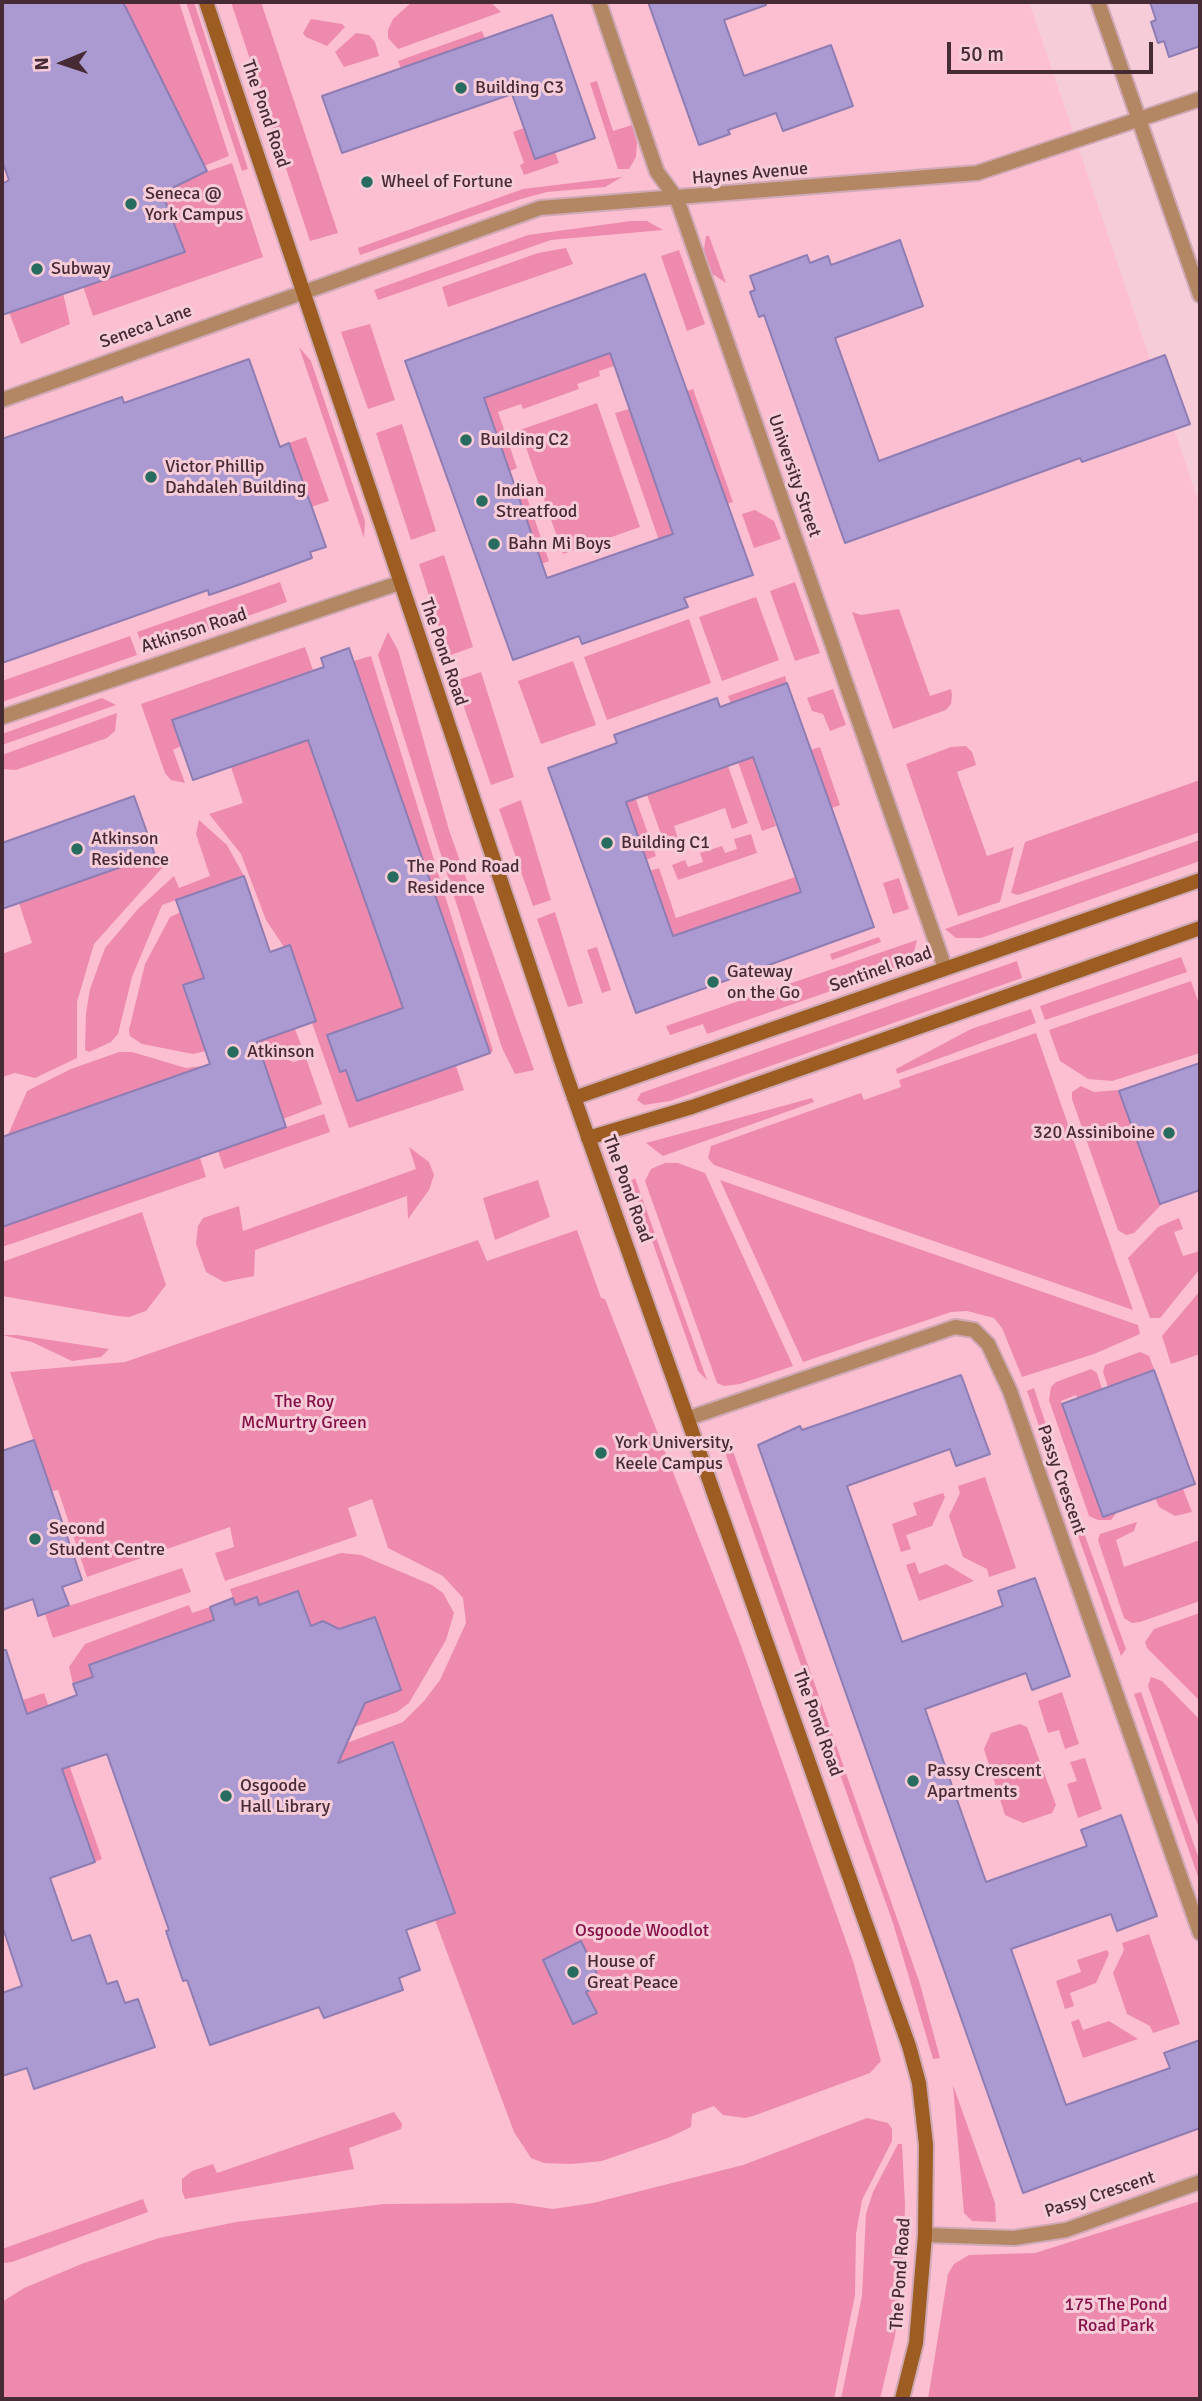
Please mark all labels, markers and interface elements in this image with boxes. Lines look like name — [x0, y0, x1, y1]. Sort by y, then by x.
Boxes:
north arrow — [28, 28, 98, 98]
scale bar — [950, 28, 1156, 72]
text: 50 m — [960, 41, 1004, 67]
text: N — [30, 57, 54, 71]
street label: The Pond Road — [236, 57, 294, 171]
place label: Building C3 — [475, 77, 564, 99]
marker: Building C3 — [453, 80, 469, 96]
street label: Haynes Avenue — [691, 158, 809, 190]
place label: Wheel of Fortune — [381, 171, 513, 193]
marker: Wheel of Fortune — [359, 174, 375, 190]
place label: Seneca @ York Campus — [145, 183, 243, 226]
marker: Seneca @ York Campus — [123, 196, 139, 212]
place label: Subway — [51, 258, 110, 280]
marker: Subway — [29, 261, 45, 277]
street label: Seneca Lane — [97, 300, 195, 354]
street label: University Street — [763, 412, 825, 540]
place label: Building C2 — [480, 429, 569, 451]
marker: Building C2 — [458, 432, 474, 448]
place label: Victor Phillip Dahdaleh Building — [165, 456, 306, 498]
marker: Victor Phillip Dahdaleh Building — [143, 469, 159, 485]
place label: Indian Streatfood — [496, 480, 577, 522]
marker: Indian Streatfood — [474, 493, 490, 509]
place label: Bahn Mi Boys — [508, 533, 611, 555]
marker: Bahn Mi Boys — [486, 536, 502, 552]
street label: The Pond Road — [414, 595, 472, 709]
street label: Atkinson Road — [138, 604, 250, 658]
place label: Atkinson Residence — [91, 828, 169, 870]
place label: Building C1 — [621, 832, 710, 854]
marker: Building C1 — [599, 835, 615, 851]
marker: Atkinson Residence — [69, 841, 85, 857]
place label: The Pond Road Residence — [407, 856, 520, 898]
marker: The Pond Road Residence — [385, 869, 401, 885]
street label: Sentinel Road — [827, 942, 935, 998]
place label: Gateway on the Go — [727, 961, 800, 1004]
marker: Gateway on the Go — [705, 974, 721, 990]
place label: Atkinson — [247, 1041, 315, 1063]
marker: Atkinson — [225, 1044, 241, 1060]
place label: 320 Assiniboine — [1033, 1122, 1155, 1144]
marker: 320 Assiniboine — [1161, 1125, 1177, 1141]
street label: The Pond Road — [598, 1132, 656, 1246]
park label: The Roy McMurtry Green — [241, 1391, 367, 1434]
street label: Passy Crescent — [1032, 1422, 1090, 1538]
place label: York University, Keele Campus — [615, 1432, 733, 1474]
marker: York University, Keele Campus — [593, 1445, 609, 1461]
place label: Second Student Centre — [49, 1518, 165, 1560]
marker: Second Student Centre — [27, 1531, 43, 1547]
street label: The Pond Road — [788, 1666, 846, 1780]
place label: Passy Crescent Apartments — [927, 1760, 1042, 1802]
marker: Passy Crescent Apartments — [905, 1773, 921, 1789]
place label: Osgoode Hall Library — [240, 1775, 330, 1817]
marker: Osgoode Hall Library — [218, 1788, 234, 1804]
park label: Osgoode Woodlot — [575, 1920, 709, 1942]
place label: House of Great Peace — [587, 1951, 678, 1994]
marker: House of Great Peace — [565, 1964, 581, 1980]
street label: Passy Crescent — [1042, 2167, 1158, 2223]
street label: The Pond Road — [886, 2217, 916, 2331]
park label: 175 The Pond Road Park — [1064, 2294, 1168, 2336]

